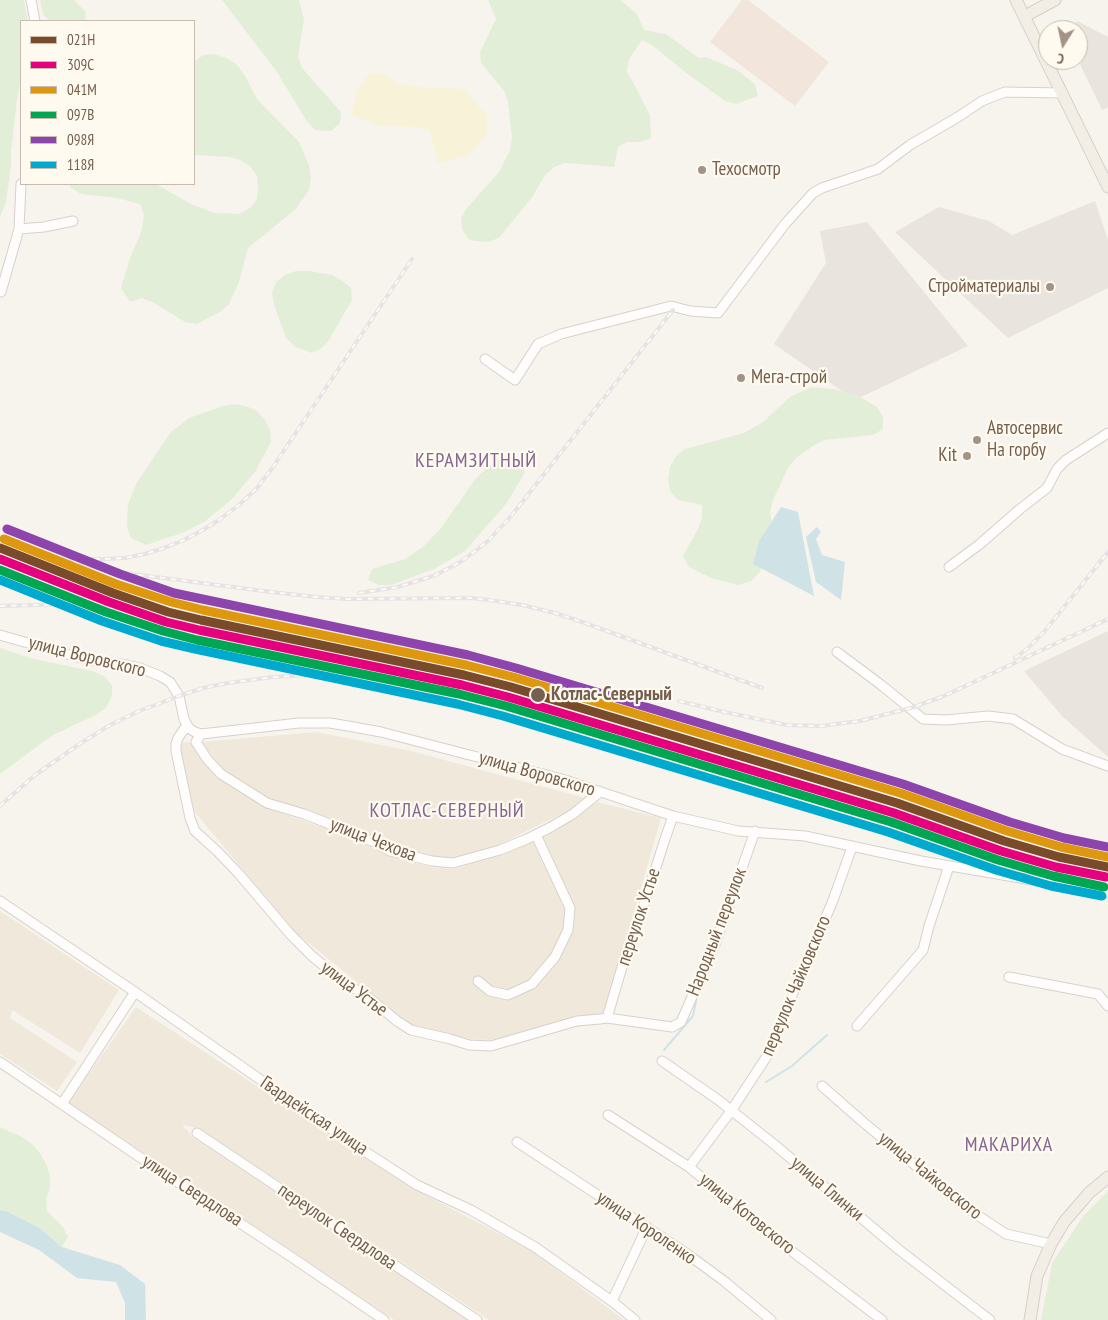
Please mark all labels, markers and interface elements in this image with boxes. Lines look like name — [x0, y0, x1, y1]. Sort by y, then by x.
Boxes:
legend — [20, 20, 195, 185]
north arrow — [1038, 20, 1088, 70]
text: 021Н — [67, 30, 95, 49]
text: С — [1056, 49, 1065, 68]
text: 309С — [67, 55, 94, 74]
text: 041М — [67, 80, 97, 99]
text: 097В — [67, 105, 94, 124]
text: 098Я — [67, 130, 94, 149]
text: 118Я — [67, 155, 94, 174]
place label: Техосмотр — [712, 159, 781, 181]
marker: Техосмотр — [696, 164, 708, 176]
place label: Стройматериалы — [928, 276, 1040, 298]
marker: Стройматериалы — [1044, 281, 1056, 293]
place label: Мега-строй — [751, 367, 827, 389]
marker: Мега-строй — [735, 372, 747, 384]
place label: Автосервис На горбу — [987, 418, 1063, 462]
marker: Автосервис На горбу — [971, 434, 983, 446]
place label: Kit — [938, 445, 957, 467]
district label: КЕРАМЗИТНЫЙ — [414, 449, 538, 473]
marker: Kit — [961, 450, 973, 462]
street label: улица Воровского — [26, 631, 148, 683]
place label: Котлас-Северный — [551, 684, 672, 706]
marker: Котлас-Северный — [529, 686, 547, 704]
street label: улица Воровского — [476, 746, 598, 802]
district label: КОТЛАС-СЕВЕРНЫЙ — [368, 799, 526, 823]
street label: улица Чехова — [327, 813, 419, 867]
street label: переулок Устье — [613, 865, 665, 969]
street label: Народный переулок — [682, 865, 752, 999]
street label: переулок Чайковского — [756, 912, 836, 1060]
street label: улица Устье — [316, 956, 392, 1022]
street label: Гвардейская улица — [256, 1072, 372, 1160]
street label: улица Чайковского — [873, 1127, 987, 1225]
district label: МАКАРИХА — [964, 1133, 1054, 1157]
street label: улица Свердлова — [137, 1150, 247, 1232]
street label: улица Глинки — [786, 1152, 868, 1226]
street label: улица Котовского — [694, 1168, 800, 1260]
street label: переулок Свердлова — [273, 1179, 401, 1275]
street label: улица Короленко — [592, 1186, 700, 1270]

